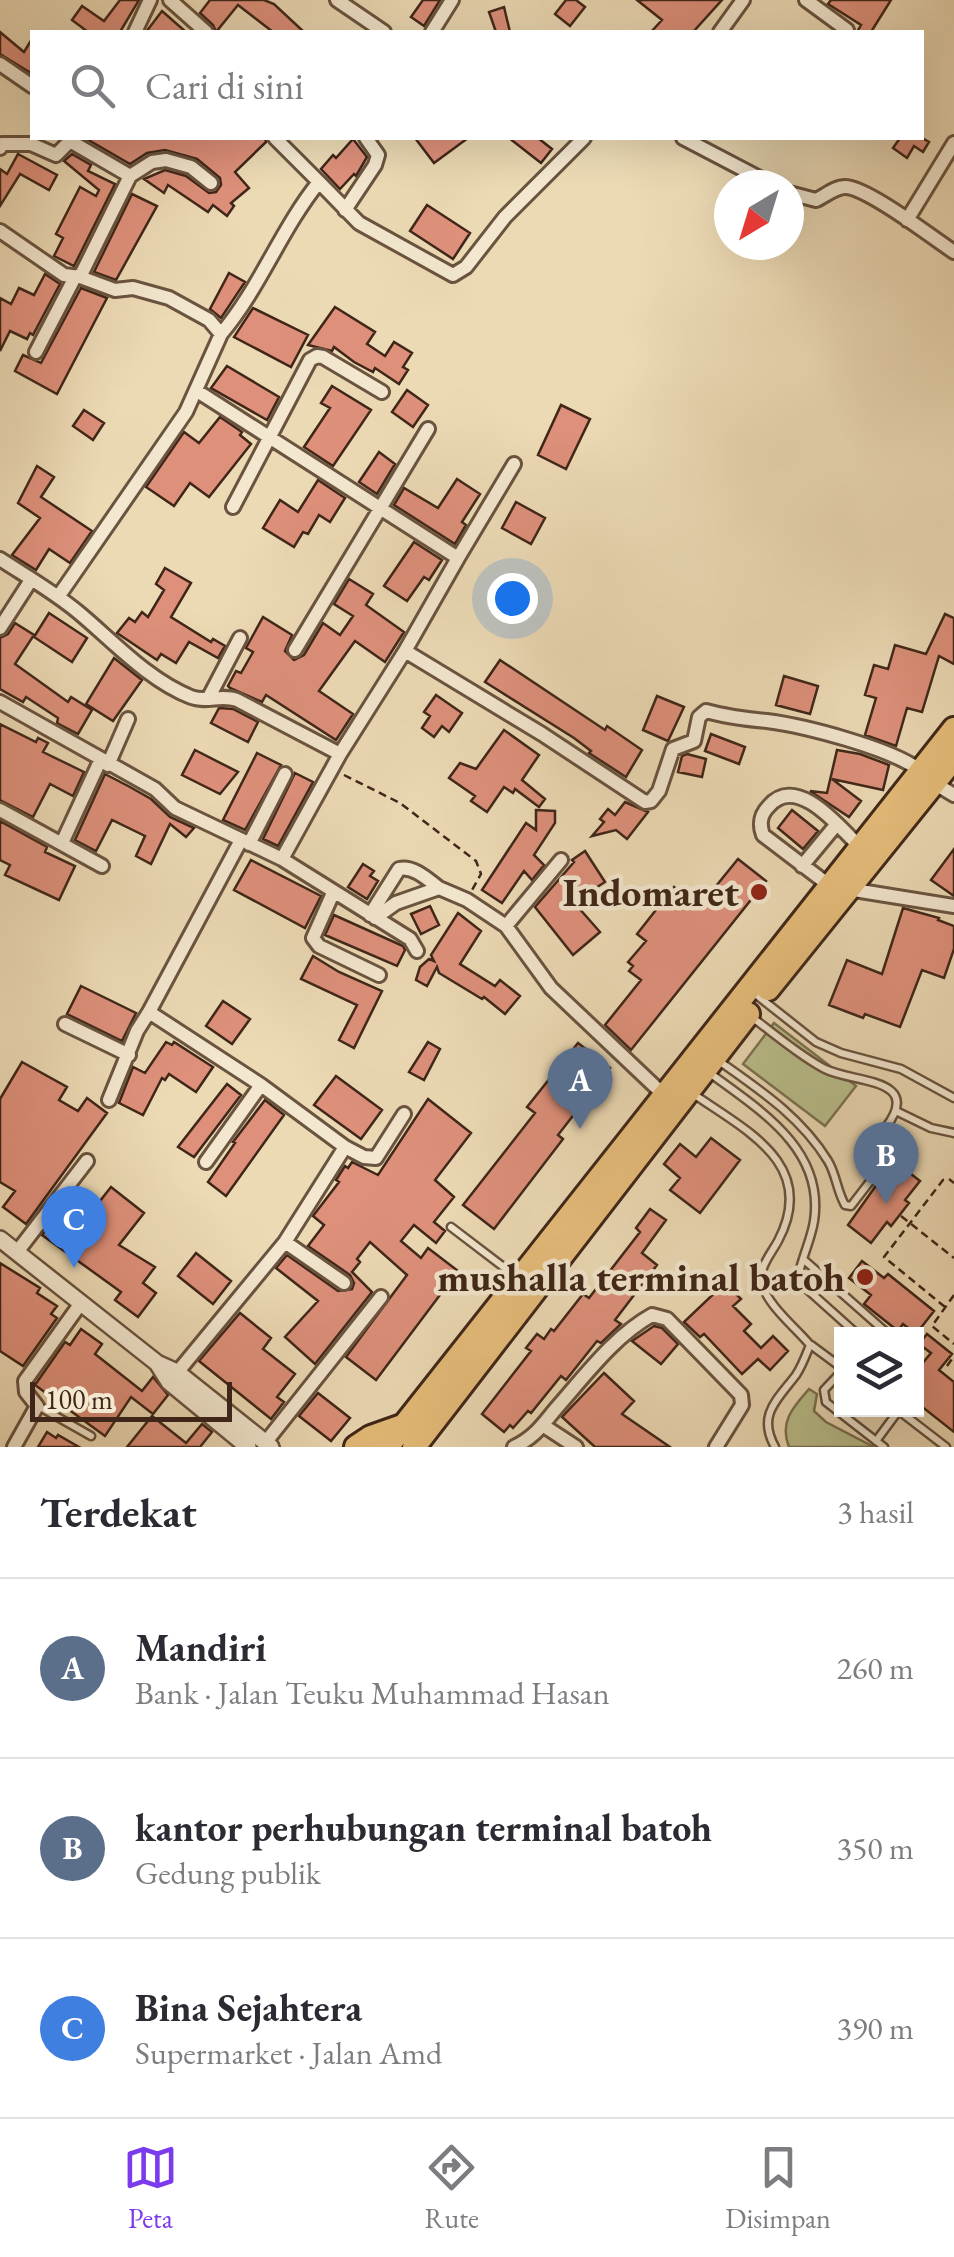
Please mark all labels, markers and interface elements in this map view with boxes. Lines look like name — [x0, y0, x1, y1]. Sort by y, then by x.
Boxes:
search box — [30, 30, 924, 140]
icon: search — [65, 58, 120, 113]
text: Cari di sini — [145, 61, 304, 110]
north arrow — [714, 170, 804, 260]
your location — [487, 573, 538, 624]
place label: Indomaret — [563, 866, 739, 918]
marker: Indomaret — [748, 881, 770, 903]
pin: A — [548, 1046, 612, 1129]
pin: B — [854, 1122, 918, 1204]
pin: C — [42, 1186, 106, 1268]
place label: mushalla terminal batoh — [437, 1251, 845, 1303]
marker: mushalla terminal batoh — [854, 1266, 876, 1288]
map controls — [834, 1327, 924, 1417]
button: layers — [834, 1327, 924, 1417]
scale bar — [30, 1377, 232, 1422]
text: 100 m — [45, 1381, 113, 1417]
text: Terdekat — [40, 1485, 197, 1540]
text: 3 hasil — [837, 1491, 914, 1533]
text: Mandiri — [135, 1623, 266, 1672]
text: A — [61, 1647, 84, 1689]
text: 260 m — [837, 1647, 914, 1689]
text: Bank · Jalan Teuku Muhammad Hasan — [135, 1672, 610, 1714]
text: kantor perhubungan terminal batoh — [135, 1803, 712, 1852]
text: B — [62, 1827, 83, 1869]
text: 350 m — [837, 1827, 914, 1869]
text: Gedung publik — [135, 1852, 321, 1894]
text: Bina Sejahtera — [135, 1983, 362, 2032]
text: C — [61, 2007, 84, 2049]
text: 390 m — [837, 2007, 914, 2049]
text: Supermarket · Jalan Amd — [135, 2032, 442, 2074]
tab: Peta — [123, 2140, 178, 2236]
tab: Rute — [424, 2140, 479, 2236]
tab: Disimpan — [725, 2140, 831, 2236]

